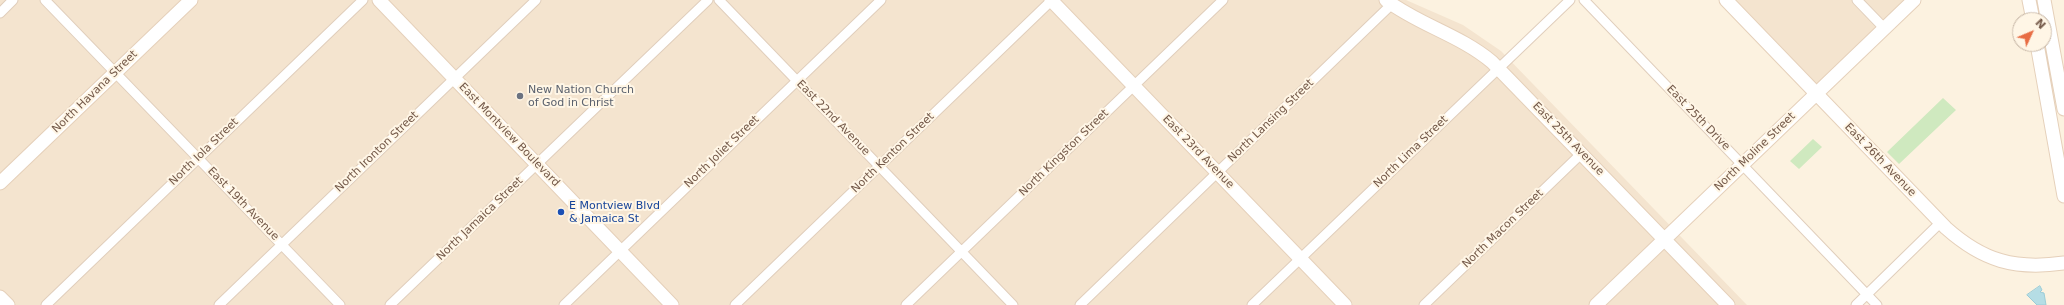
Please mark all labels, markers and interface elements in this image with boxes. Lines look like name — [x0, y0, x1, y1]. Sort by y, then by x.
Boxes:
north arrow — [2012, 12, 2052, 52]
text: N — [2032, 16, 2048, 32]
street label: North Havana Street — [50, 48, 140, 136]
street label: North Lansing Street — [1225, 77, 1317, 165]
street label: East 22nd Avenue — [794, 78, 872, 158]
street label: East Montview Boulevard — [456, 80, 562, 190]
place label: New Nation Church of God in Christ — [528, 83, 634, 109]
street label: East 25th Drive — [1664, 83, 1732, 153]
marker: New Nation Church of God in Christ — [515, 91, 525, 101]
street label: East 25th Avenue — [1530, 100, 1606, 178]
street label: North Kingston Street — [1017, 107, 1111, 199]
street label: North Ironton Street — [333, 109, 421, 195]
street label: North Kenton Street — [849, 110, 937, 196]
street label: North Moline Street — [1712, 110, 1798, 194]
street label: North Joliet Street — [682, 113, 762, 191]
street label: East 23rd Avenue — [1160, 113, 1236, 191]
street label: North Lima Street — [1371, 113, 1451, 191]
street label: North Iola Street — [167, 116, 241, 188]
street label: East 26th Avenue — [1842, 121, 1918, 199]
street label: East 19th Avenue — [205, 165, 281, 243]
street label: North Jamaica Street — [434, 174, 526, 264]
street label: North Macon Street — [1460, 187, 1546, 271]
place label: E Montview Blvd & Jamaica St — [569, 199, 660, 225]
marker: E Montview Blvd & Jamaica St — [556, 207, 566, 217]

